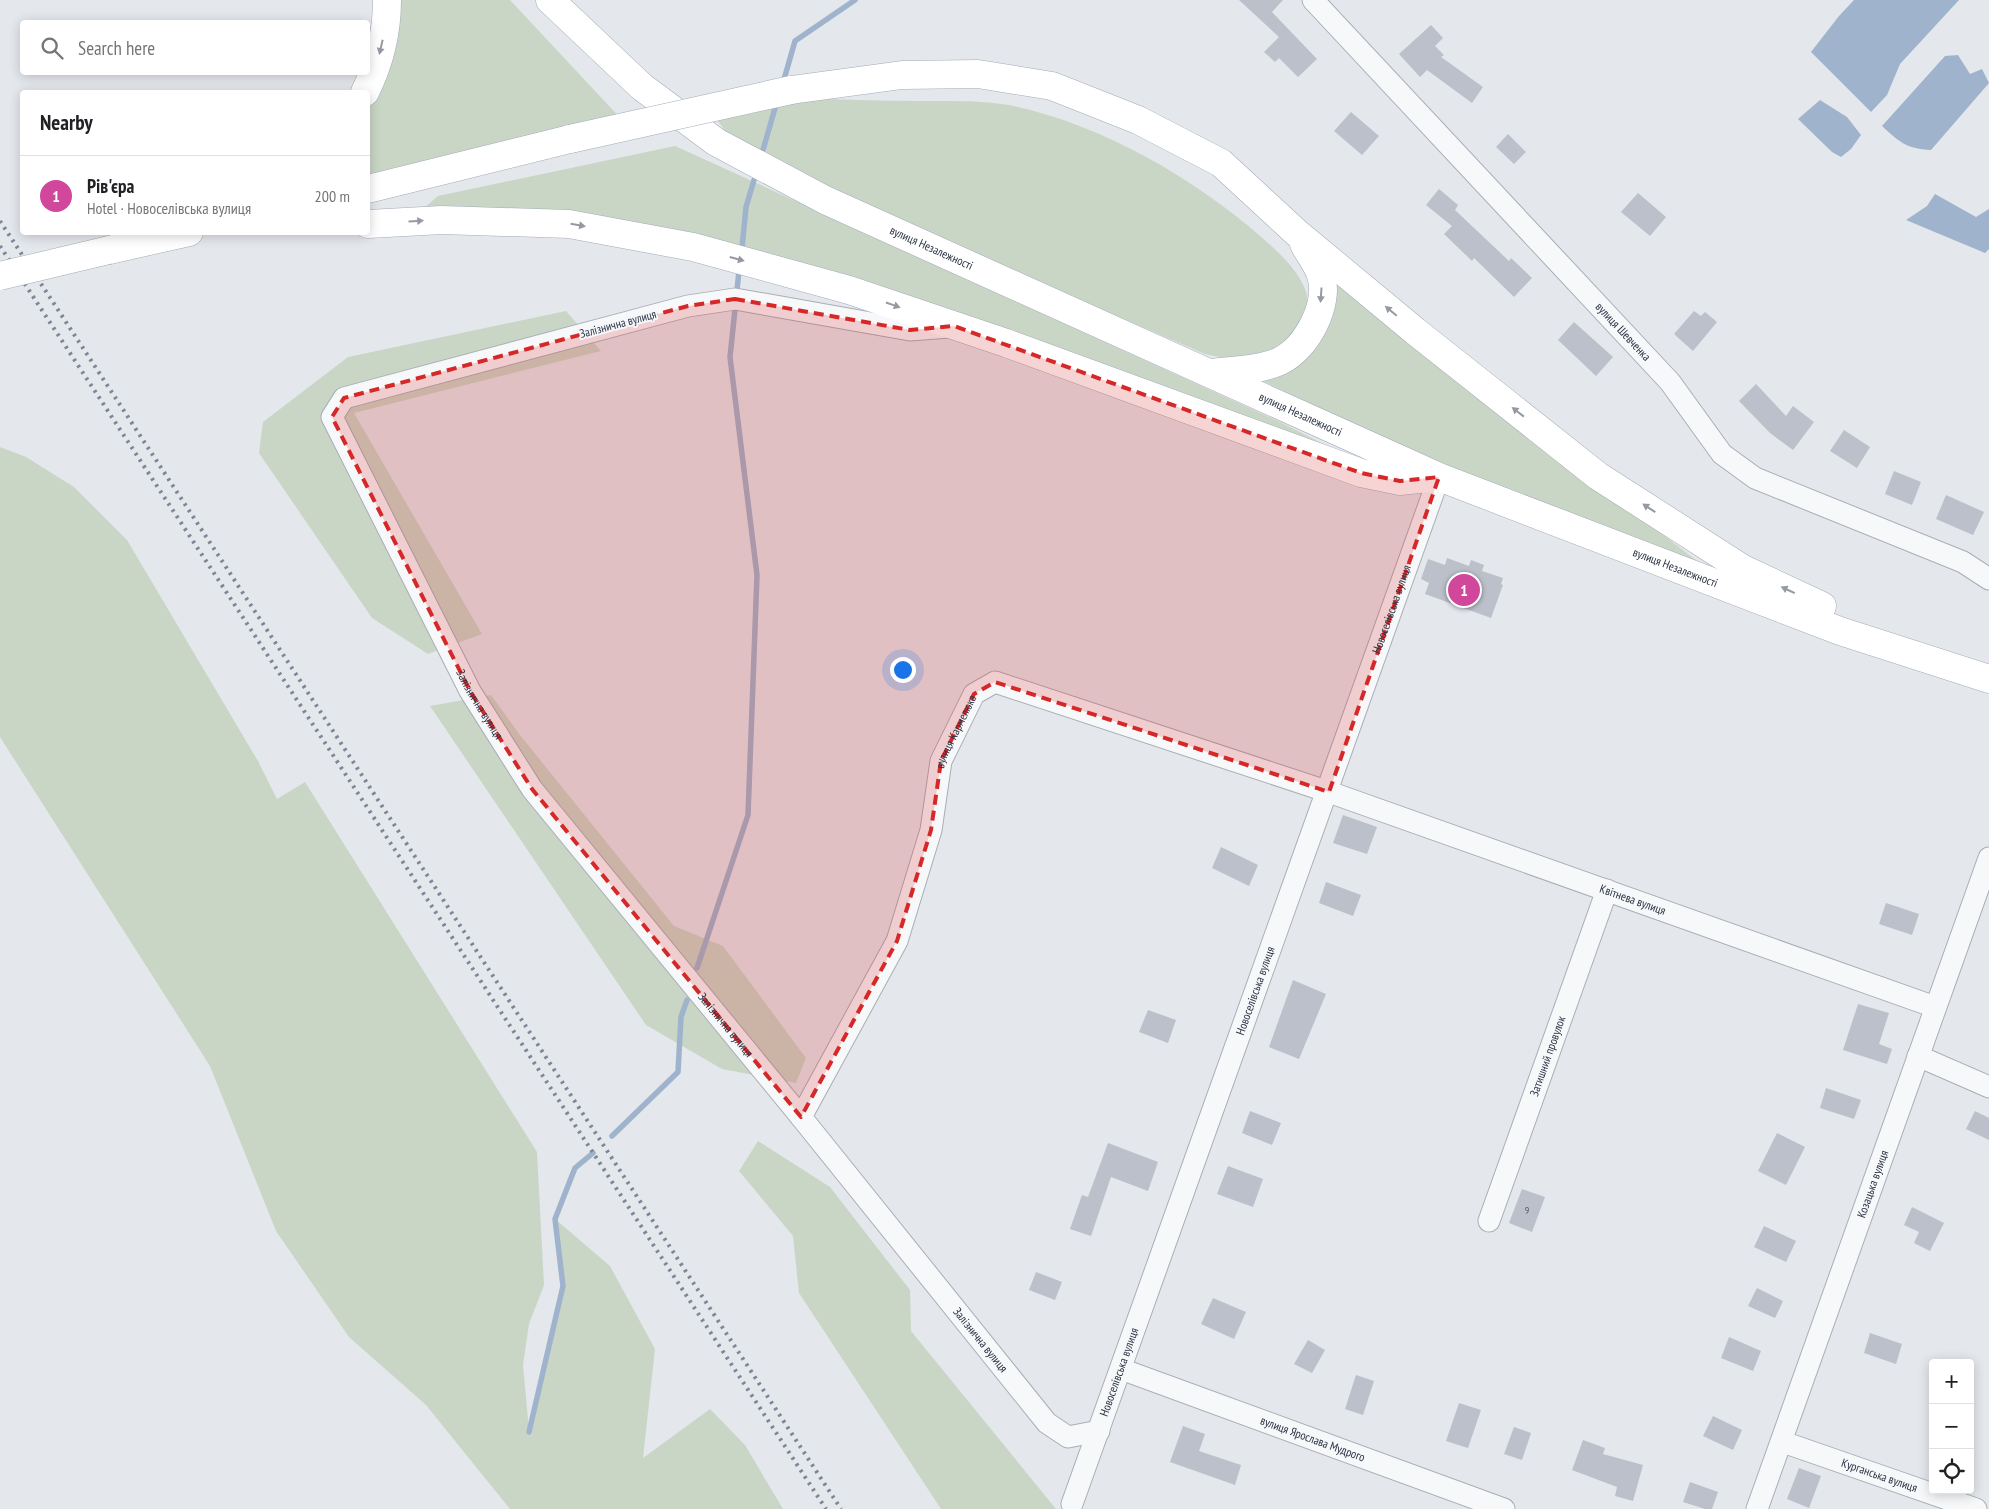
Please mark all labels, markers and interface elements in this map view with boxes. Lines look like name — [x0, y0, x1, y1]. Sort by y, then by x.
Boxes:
search box — [20, 20, 370, 75]
icon: search — [38, 34, 66, 62]
text: Search here — [78, 36, 155, 60]
one-way arrow — [377, 40, 385, 55]
text: Nearby — [40, 109, 93, 136]
text: Рів'єра — [87, 174, 134, 198]
text: 1 — [52, 186, 60, 206]
text: 200 m — [315, 186, 350, 206]
text: Hotel · Новоселівська вулиця — [87, 198, 251, 218]
one-way arrow — [408, 217, 424, 225]
one-way arrow — [571, 222, 587, 230]
street label: вулиця Незалежності — [888, 222, 976, 273]
one-way arrow — [730, 255, 745, 263]
one-way arrow — [1316, 287, 1324, 303]
street label: вулиця Шевченка — [1592, 299, 1654, 364]
one-way arrow — [886, 302, 901, 310]
one-way arrow — [1384, 305, 1397, 316]
street label: Залізнична вулиця — [578, 306, 658, 341]
street label: вулиця Незалежності — [1257, 389, 1345, 439]
one-way arrow — [1511, 407, 1525, 417]
one-way arrow — [1642, 503, 1655, 513]
street label: вулиця Незалежності — [1631, 544, 1720, 590]
street label: Новоселівська вулиця — [1369, 563, 1414, 656]
pin: 1 — [1448, 571, 1480, 609]
one-way arrow — [1781, 586, 1795, 594]
your location — [890, 657, 916, 683]
street label: Залізнична вулиця — [453, 667, 507, 742]
street label: вулиця Кармелюка — [932, 692, 980, 769]
street label: Квітнева вулиця — [1598, 881, 1668, 918]
street label: Новоселівська вулиця — [1232, 944, 1278, 1037]
street label: Залізнична вулиця — [695, 989, 757, 1060]
street label: Затишний провулок — [1526, 1014, 1569, 1098]
street label: Козацька вулиця — [1853, 1148, 1891, 1220]
house number: 9 — [1525, 1204, 1529, 1217]
street label: Залізнична вулиця — [950, 1304, 1011, 1375]
street label: Новоселівська вулиця — [1096, 1325, 1141, 1418]
map controls — [1929, 1359, 1974, 1494]
button: + — [1929, 1359, 1974, 1404]
button: − — [1929, 1404, 1974, 1449]
street label: вулиця Ярослава Мудрого — [1258, 1413, 1367, 1465]
button: locate — [1929, 1449, 1974, 1494]
street label: Курганська вулиця — [1840, 1455, 1920, 1495]

